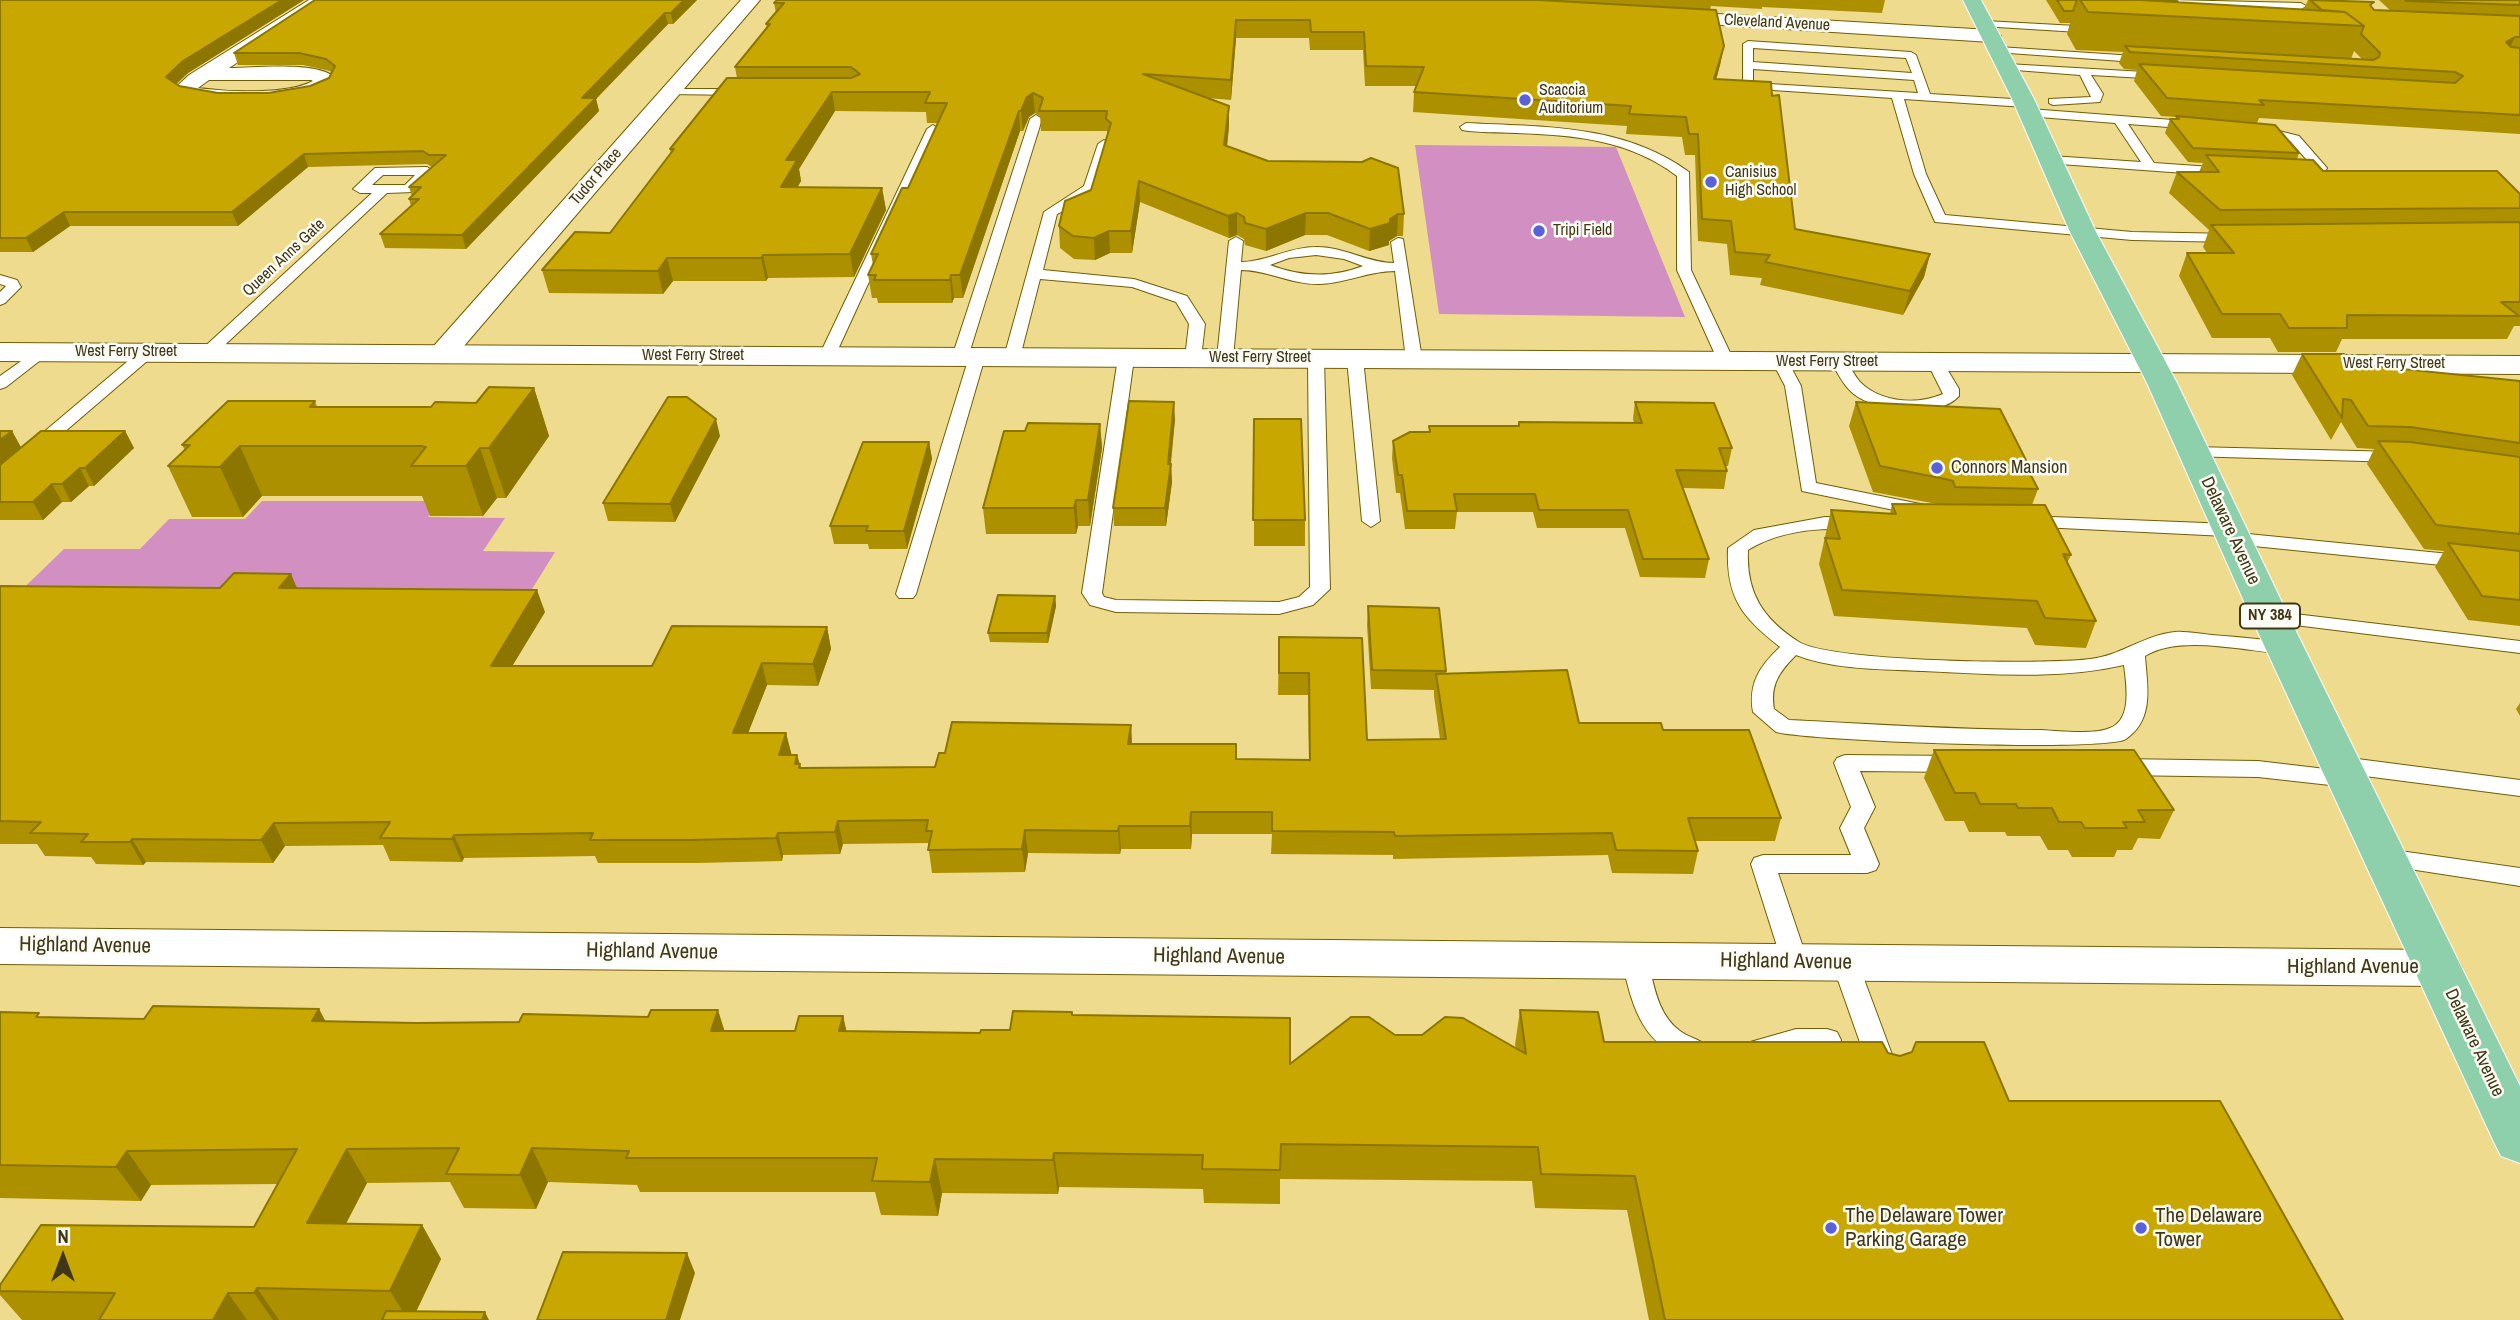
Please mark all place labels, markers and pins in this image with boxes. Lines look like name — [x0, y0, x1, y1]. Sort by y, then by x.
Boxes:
place label: Scaccia Auditorium — [1539, 81, 1603, 119]
marker: Scaccia Auditorium — [1517, 92, 1533, 108]
place label: Canisius High School — [1725, 163, 1796, 201]
marker: Canisius High School — [1703, 174, 1719, 190]
place label: Tripi Field — [1553, 221, 1612, 241]
marker: Tripi Field — [1531, 223, 1547, 239]
place label: Connors Mansion — [1951, 457, 2067, 479]
marker: Connors Mansion — [1929, 460, 1945, 476]
place label: The Delaware Tower Parking Garage — [1845, 1203, 2003, 1253]
place label: The Delaware Tower — [2155, 1203, 2262, 1253]
marker: The Delaware Tower Parking Garage — [1823, 1220, 1839, 1236]
marker: The Delaware Tower — [2133, 1220, 2149, 1236]

